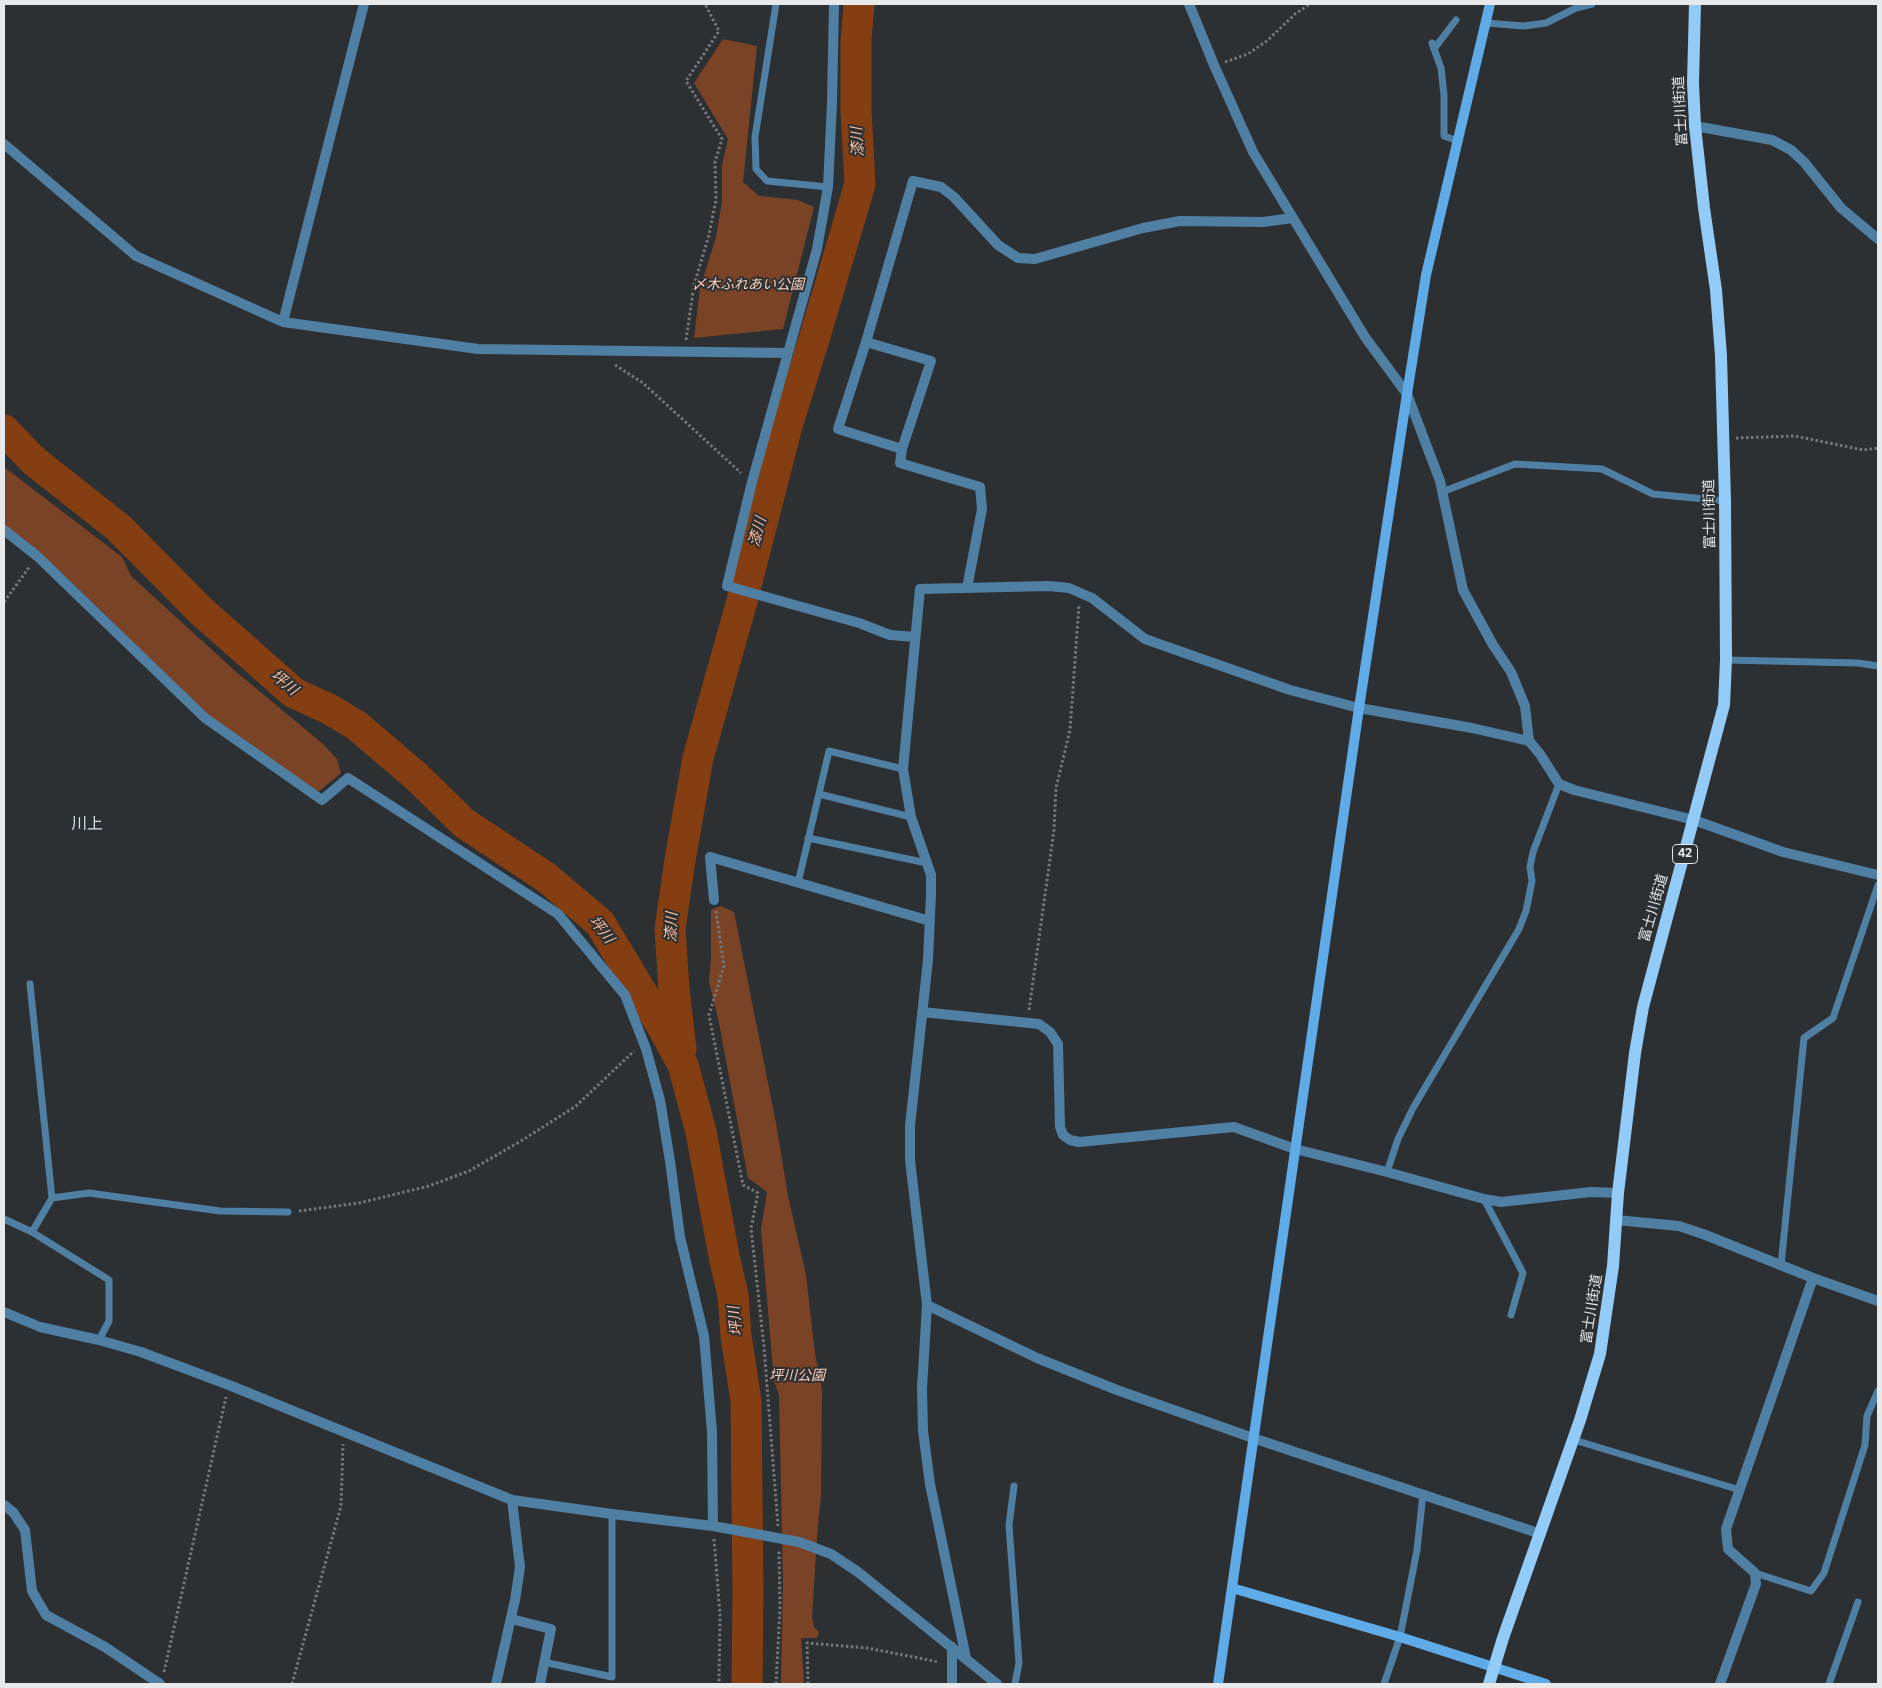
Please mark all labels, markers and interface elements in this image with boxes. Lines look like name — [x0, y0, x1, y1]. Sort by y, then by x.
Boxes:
street label: 富士川街道 — [1671, 76, 1691, 146]
water label: 漆川 — [848, 127, 868, 157]
park label: 〆木ふれあい公園 — [692, 277, 804, 293]
street label: 富士川街道 — [1701, 479, 1719, 549]
water label: 漆川 — [745, 515, 771, 549]
water label: 坪川 — [267, 667, 301, 699]
district label: 川上 — [71, 815, 103, 835]
road number: 42 — [1672, 844, 1698, 864]
street label: 富士川街道 — [1636, 872, 1672, 944]
water label: 漆川 — [662, 912, 682, 942]
water label: 坪川 — [585, 913, 617, 947]
street label: 富士川街道 — [1578, 1273, 1606, 1345]
water label: 坪川 — [725, 1305, 747, 1337]
park label: 坪川公園 — [769, 1368, 825, 1384]

